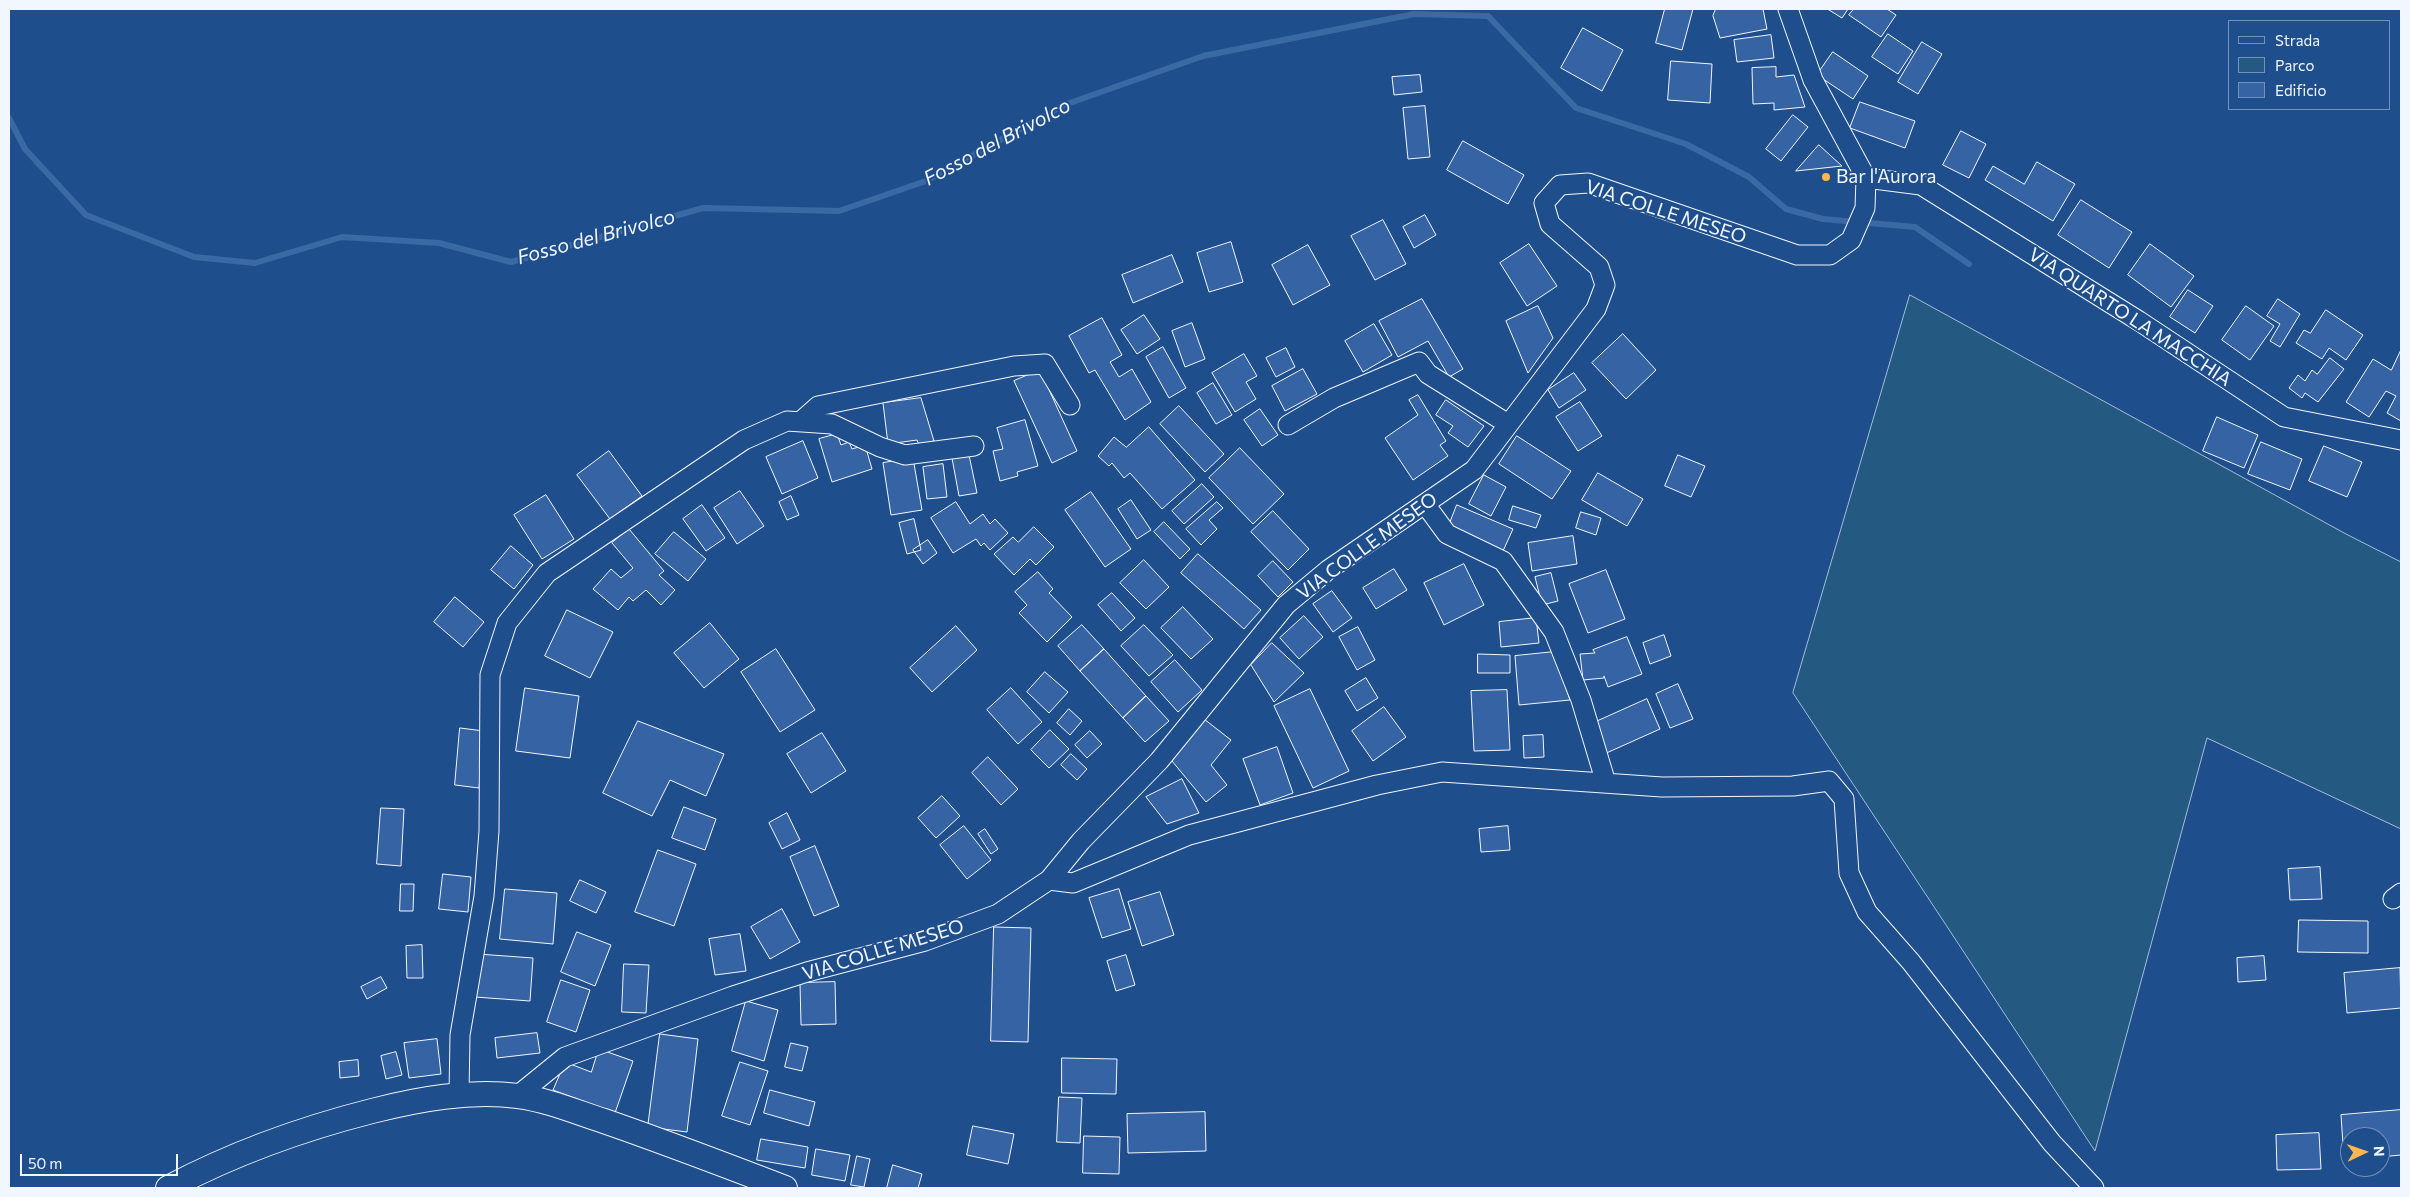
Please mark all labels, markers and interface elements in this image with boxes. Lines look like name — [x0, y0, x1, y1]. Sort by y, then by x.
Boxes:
legend — [2228, 20, 2390, 110]
text: Strada — [2275, 31, 2320, 49]
text: Parco — [2275, 56, 2314, 74]
text: Edificio — [2275, 81, 2326, 99]
water label: Fosso del Brivolco — [920, 93, 1074, 191]
place label: Bar l'Aurora — [1836, 166, 1937, 188]
marker: Bar l'Aurora — [1820, 171, 1832, 183]
street label: VIA COLLE MESEO — [1583, 175, 1749, 249]
water label: Fosso del Brivolco — [514, 204, 678, 270]
street label: VIA QUARTO LA MACCHIA — [2024, 243, 2236, 391]
street label: VIA COLLE MESEO — [1292, 487, 1442, 605]
street label: VIA COLLE MESEO — [799, 915, 967, 985]
north arrow — [2340, 1127, 2390, 1177]
scale bar — [22, 1144, 180, 1176]
text: N — [2371, 1146, 2388, 1157]
text: 50 m — [28, 1154, 62, 1172]

